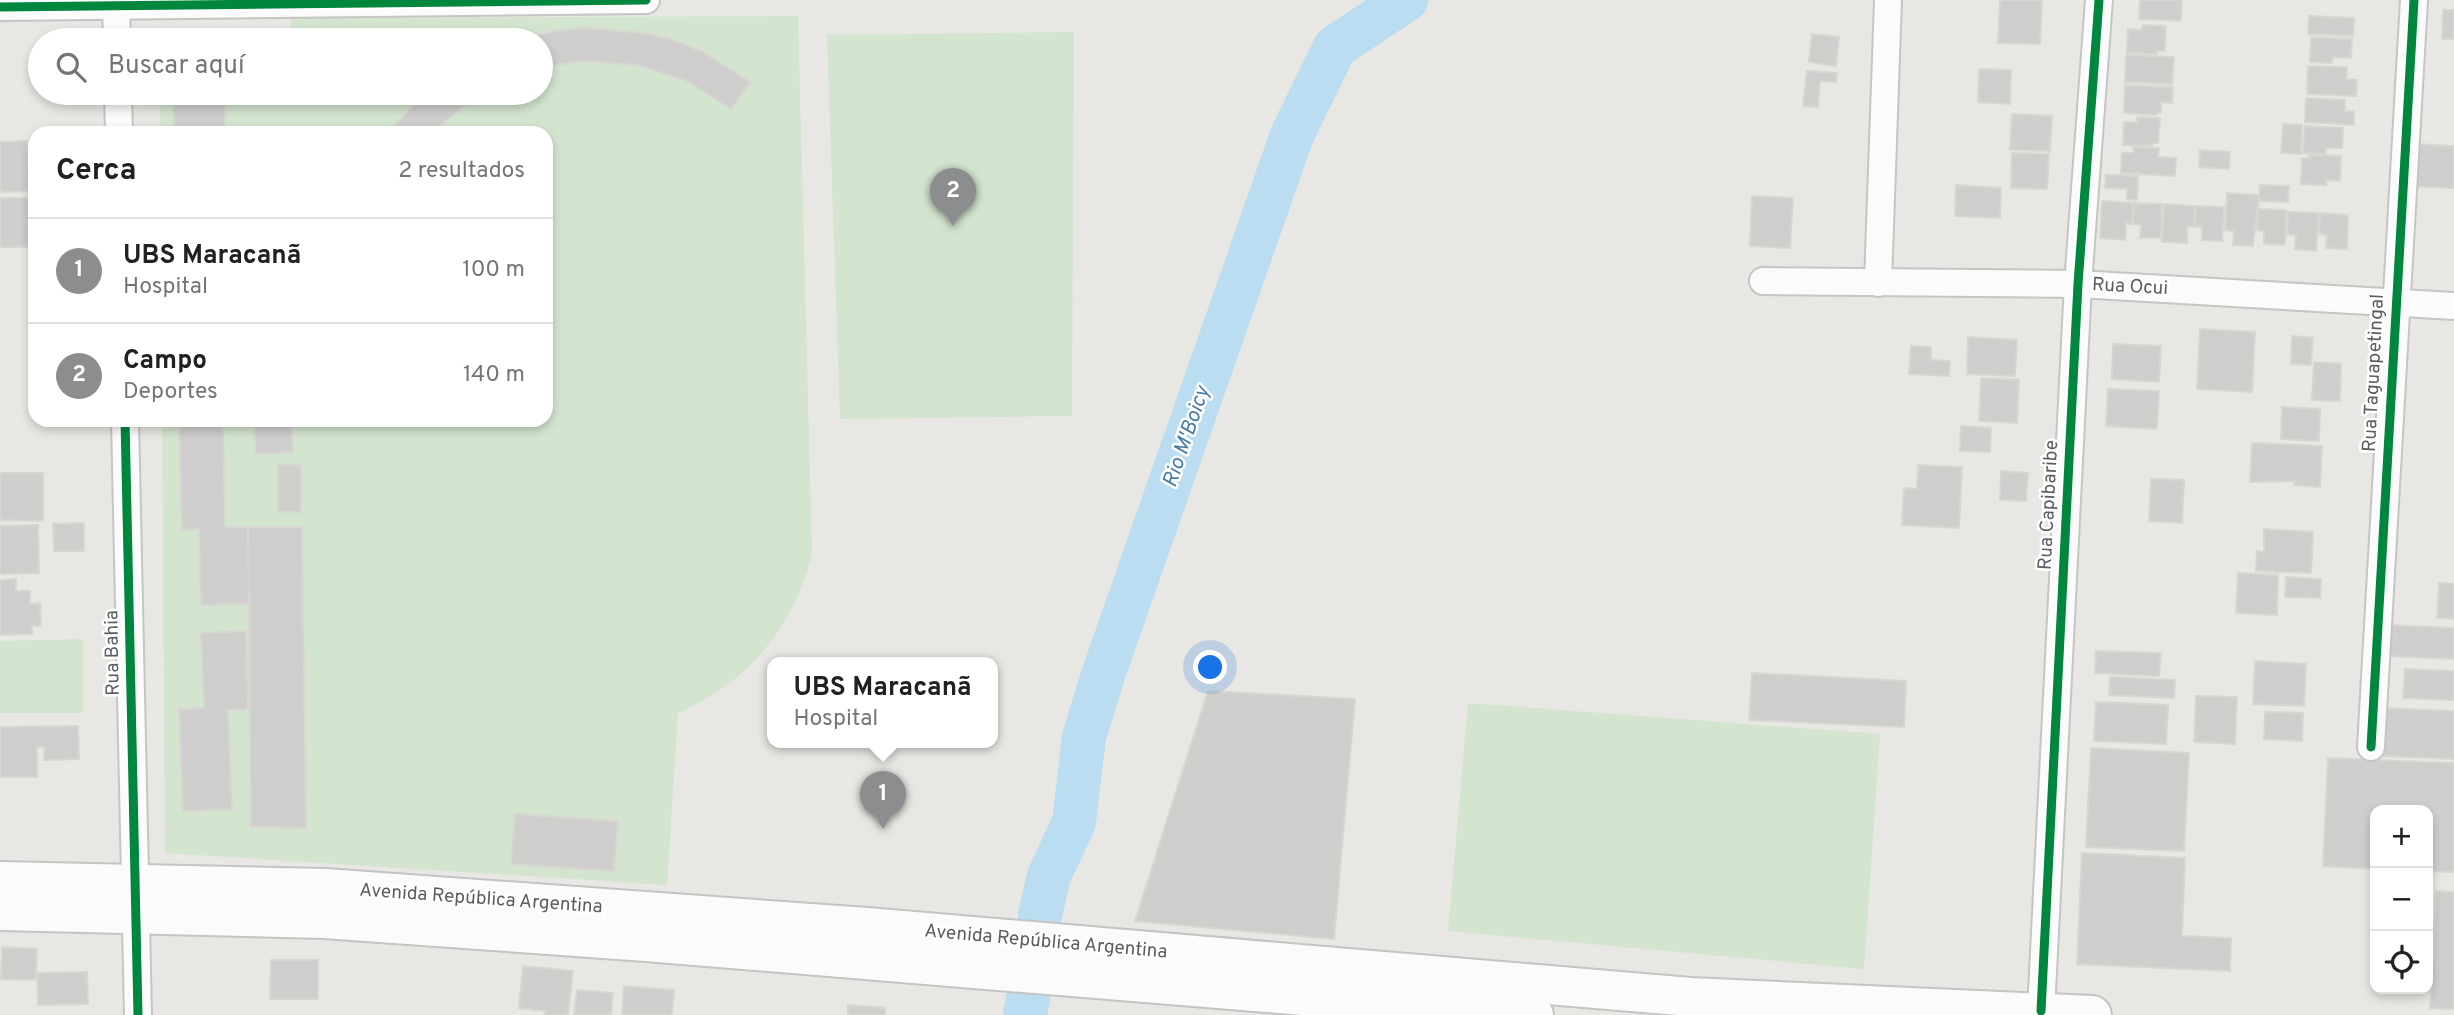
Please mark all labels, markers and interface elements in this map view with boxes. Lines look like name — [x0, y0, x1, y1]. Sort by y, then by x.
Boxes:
search box — [28, 28, 553, 105]
icon: search — [52, 48, 90, 86]
text: Buscar aquí — [108, 50, 245, 83]
text: Cerca — [56, 153, 136, 190]
text: 2 resultados — [398, 157, 525, 186]
pin: 2 — [930, 168, 976, 226]
text: UBS Maracanã — [123, 240, 301, 273]
text: 1 — [74, 256, 84, 285]
text: 100 m — [462, 256, 525, 285]
text: Hospital — [123, 273, 208, 302]
street label: Rua Ocui — [2091, 273, 2169, 301]
street label: Rua Taguapetingal — [2358, 293, 2390, 453]
text: Campo — [123, 345, 207, 378]
text: 2 — [72, 361, 86, 390]
text: 140 m — [463, 361, 525, 390]
text: Deportes — [123, 378, 218, 407]
water label: Rio M'Boicy — [1157, 382, 1217, 491]
street label: Rua Capibaribe — [2034, 439, 2064, 571]
street label: Rua Bahia — [100, 610, 126, 696]
your location — [1193, 650, 1227, 684]
popup — [767, 657, 998, 748]
text: UBS Maracanã — [793, 672, 972, 705]
text: Hospital — [793, 705, 878, 734]
pin: 1 — [860, 771, 906, 829]
map controls — [2370, 805, 2433, 994]
button: + — [2370, 805, 2433, 868]
button: − — [2370, 868, 2433, 931]
street label: Avenida República Argentina — [359, 879, 603, 919]
street label: Avenida República Argentina — [924, 919, 1168, 965]
button: locate — [2370, 931, 2433, 994]

